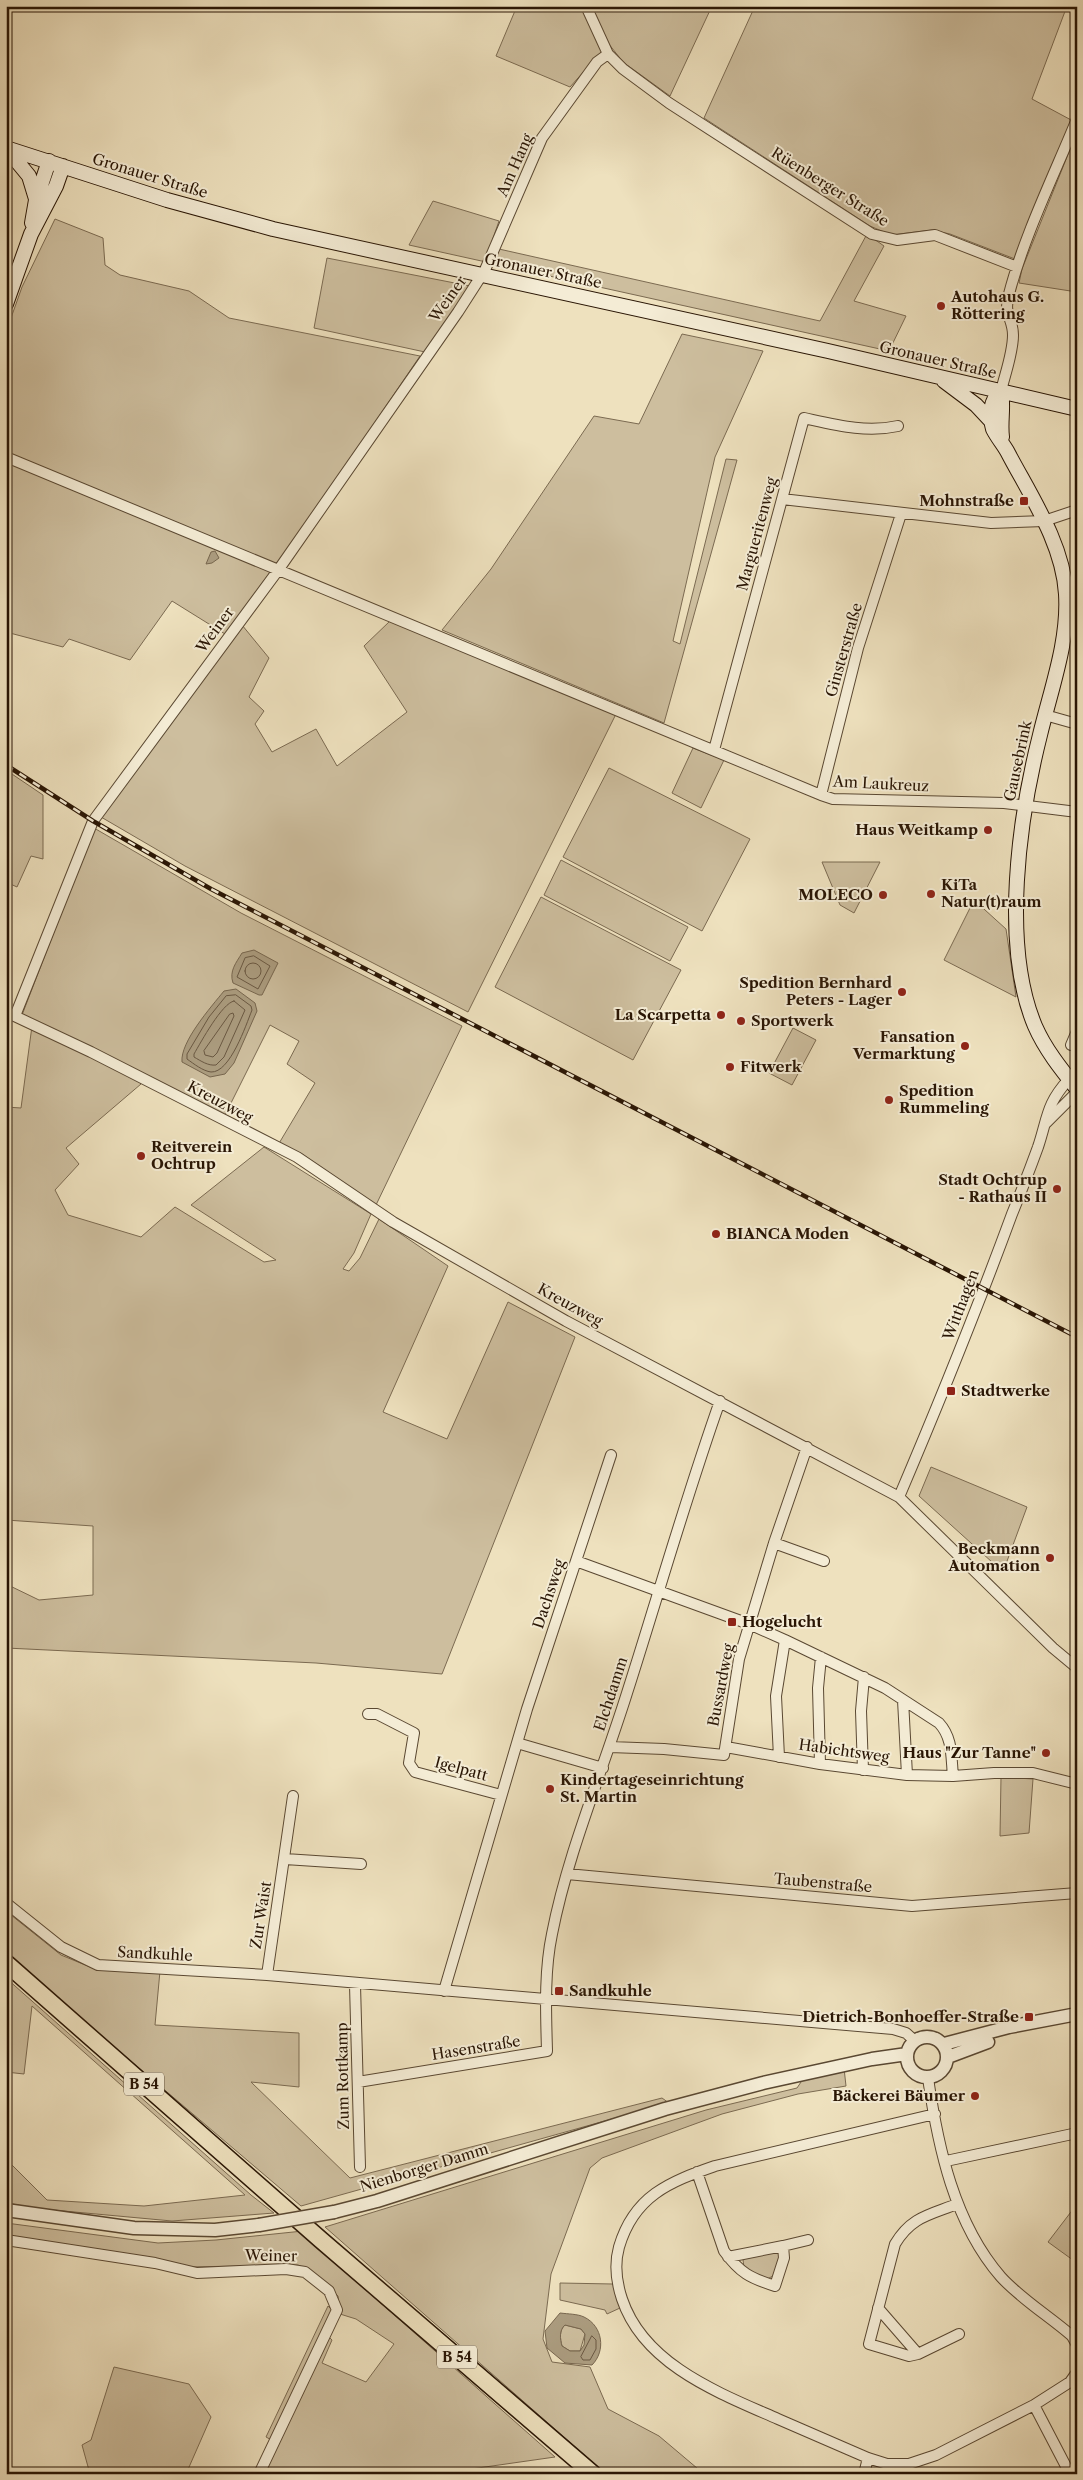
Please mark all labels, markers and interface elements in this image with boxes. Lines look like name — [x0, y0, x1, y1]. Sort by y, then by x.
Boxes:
street label: Am Hang — [492, 130, 537, 200]
street label: Rüenberger Straße — [768, 143, 893, 230]
street label: Gronauer Straße — [90, 149, 210, 202]
street label: Gronauer Straße — [483, 249, 604, 292]
street label: Weiner — [424, 271, 471, 326]
place label: Autohaus G. Röttering — [950, 287, 1044, 323]
marker: Autohaus G. Röttering — [935, 300, 947, 312]
street label: Gronauer Straße — [878, 337, 999, 382]
street label: Margueritenweg — [732, 475, 781, 593]
place label: Mohnstraße — [919, 491, 1014, 510]
marker: Mohnstraße — [1018, 495, 1030, 507]
street label: Ginsterstraße — [821, 601, 866, 699]
street label: Weiner — [191, 602, 238, 657]
street label: Gausebrink — [1000, 717, 1036, 803]
street label: Am Laukreuz — [831, 771, 930, 796]
place label: Haus Weitkamp — [855, 820, 978, 839]
marker: Haus Weitkamp — [982, 824, 994, 836]
place label: KiTa Natur(t)raum — [941, 875, 1042, 911]
place label: MOLECO — [798, 885, 873, 904]
marker: KiTa Natur(t)raum — [925, 888, 937, 900]
marker: MOLECO — [877, 889, 889, 901]
place label: Spedition Bernhard Peters - Lager — [739, 973, 893, 1009]
marker: Spedition Bernhard Peters - Lager — [896, 986, 908, 998]
place label: La Scarpetta — [615, 1005, 711, 1024]
marker: La Scarpetta — [715, 1009, 727, 1021]
place label: Sportwerk — [751, 1011, 835, 1030]
marker: Sportwerk — [735, 1015, 747, 1027]
place label: Fansation Vermarktung — [852, 1027, 956, 1063]
marker: Fansation Vermarktung — [959, 1040, 971, 1052]
place label: Fitwerk — [740, 1057, 803, 1076]
marker: Fitwerk — [724, 1061, 736, 1073]
street label: Kreuzweg — [184, 1076, 256, 1127]
place label: Spedition Rummeling — [899, 1081, 989, 1117]
marker: Spedition Rummeling — [883, 1094, 895, 1106]
place label: Reitverein Ochtrup — [151, 1137, 233, 1173]
marker: Reitverein Ochtrup — [135, 1150, 147, 1162]
place label: Stadt Ochtrup - Rathaus II — [938, 1170, 1047, 1206]
marker: Stadt Ochtrup - Rathaus II — [1051, 1183, 1063, 1195]
place label: BIANCA Moden — [726, 1224, 850, 1243]
marker: BIANCA Moden — [710, 1228, 722, 1240]
street label: Witthagen — [938, 1266, 983, 1344]
street label: Kreuzweg — [534, 1279, 606, 1330]
place label: Stadtwerke — [961, 1381, 1050, 1400]
marker: Stadtwerke — [945, 1385, 957, 1397]
place label: Beckmann Automation — [947, 1539, 1041, 1575]
marker: Beckmann Automation — [1044, 1552, 1056, 1564]
street label: Dachsweg — [528, 1557, 569, 1631]
place label: Hogelucht — [742, 1612, 822, 1631]
marker: Hogelucht — [726, 1616, 738, 1628]
street label: Bussardweg — [703, 1642, 738, 1728]
street label: Elchdamm — [590, 1654, 631, 1733]
street label: Habichtsweg — [797, 1735, 891, 1766]
place label: Haus "Zur Tanne" — [903, 1743, 1036, 1762]
marker: Haus "Zur Tanne" — [1040, 1747, 1052, 1759]
street label: Igelpatt — [433, 1752, 490, 1785]
place label: Kindertageseinrichtung St. Martin — [560, 1770, 744, 1806]
marker: Kindertageseinrichtung St. Martin — [544, 1783, 556, 1795]
street label: Taubenstraße — [773, 1869, 873, 1896]
street label: Zur Waist — [246, 1879, 275, 1950]
street label: Sandkuhle — [117, 1942, 193, 1965]
place label: Sandkuhle — [569, 1981, 652, 2000]
marker: Sandkuhle — [553, 1985, 565, 1997]
place label: Dietrich-Bonhoeffer-Straße — [802, 2007, 1019, 2026]
marker: Dietrich-Bonhoeffer-Straße — [1023, 2011, 1035, 2023]
street label: Zum Rottkamp — [332, 2022, 353, 2130]
street label: Hasenstraße — [430, 2031, 522, 2064]
road number: B 54 — [124, 2072, 164, 2096]
place label: Bäckerei Bäumer — [832, 2086, 966, 2105]
marker: Bäckerei Bäumer — [969, 2090, 981, 2102]
street label: Nienborger Damm — [357, 2139, 490, 2196]
street label: Weiner — [244, 2246, 298, 2265]
road number: B 54 — [437, 2346, 477, 2368]

